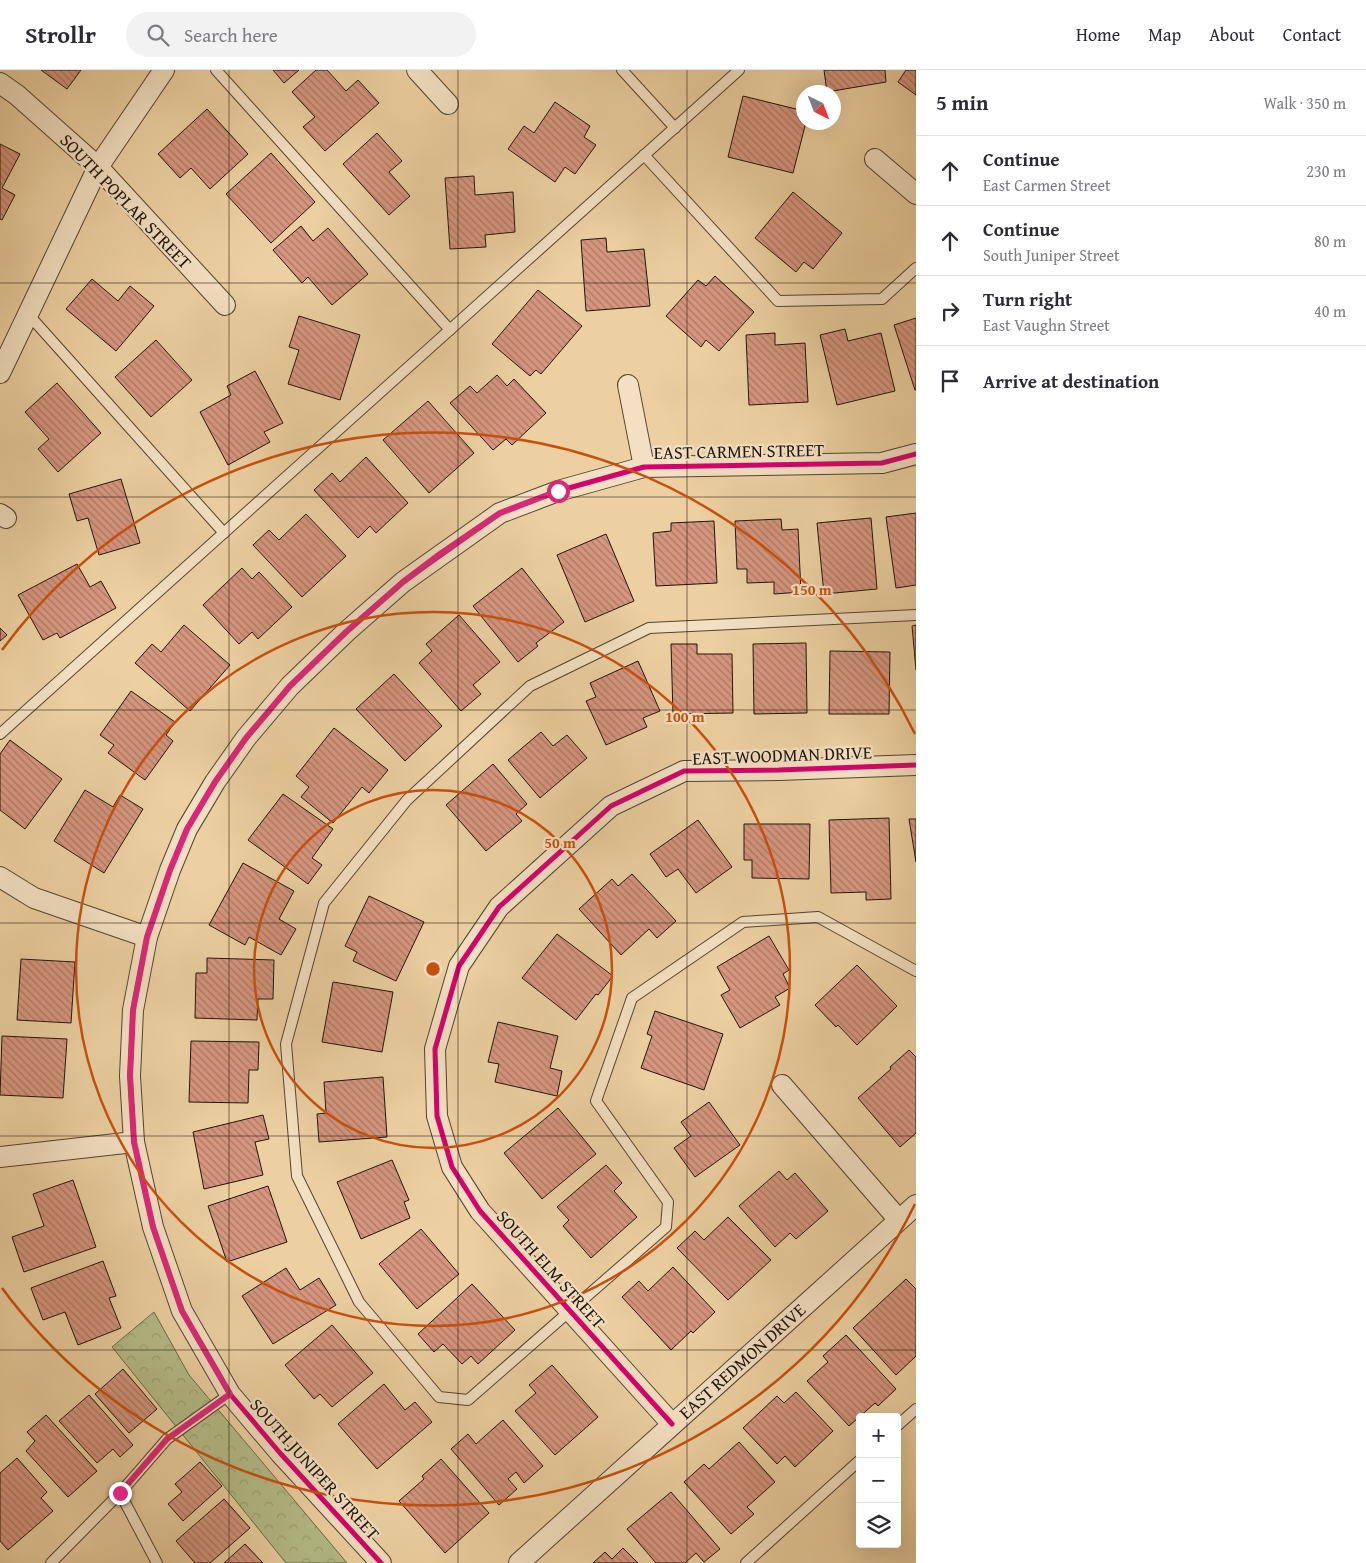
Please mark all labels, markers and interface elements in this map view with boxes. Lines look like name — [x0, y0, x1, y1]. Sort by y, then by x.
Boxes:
search box — [126, 12, 476, 57]
text: Strollr — [25, 17, 96, 52]
icon: search — [144, 21, 172, 49]
text: Search here — [184, 21, 278, 49]
text: Home — [1076, 21, 1120, 48]
text: Map — [1148, 21, 1181, 48]
text: About — [1209, 21, 1255, 48]
text: Contact — [1283, 21, 1341, 48]
north arrow — [796, 85, 841, 130]
text: 5 min — [936, 87, 988, 118]
text: Walk · 350 m — [1263, 91, 1346, 115]
street label: SOUTH POPLAR STREET — [54, 127, 198, 275]
text: Continue — [983, 145, 1060, 173]
icon: ahead — [936, 157, 964, 185]
text: 230 m — [1306, 159, 1346, 183]
text: East Carmen Street — [983, 173, 1111, 197]
text: Continue — [983, 215, 1060, 243]
icon: ahead — [936, 227, 964, 255]
text: 80 m — [1314, 229, 1346, 253]
text: South Juniper Street — [983, 243, 1120, 267]
text: Turn right — [983, 285, 1072, 313]
icon: right — [936, 297, 964, 325]
text: 40 m — [1314, 299, 1346, 323]
text: East Vaughn Street — [983, 313, 1110, 337]
icon: arrive — [936, 367, 964, 395]
text: Arrive at destination — [983, 367, 1159, 395]
street label: EAST CARMEN STREET — [654, 436, 824, 466]
route start — [547, 480, 570, 503]
text: 150 m — [792, 579, 832, 600]
text: 100 m — [665, 706, 705, 727]
street label: EAST WOODMAN DRIVE — [692, 738, 872, 772]
text: 50 m — [544, 832, 576, 853]
centre of rings — [424, 960, 442, 978]
street label: SOUTH ELM STREET — [490, 1204, 612, 1334]
street label: EAST REDMON DRIVE — [673, 1297, 811, 1425]
street label: SOUTH JUNIPER STREET — [244, 1392, 386, 1546]
map controls — [856, 1413, 901, 1548]
button: + — [856, 1413, 901, 1458]
button: − — [856, 1458, 901, 1503]
route end — [109, 1482, 132, 1505]
button: layers — [856, 1503, 901, 1548]

